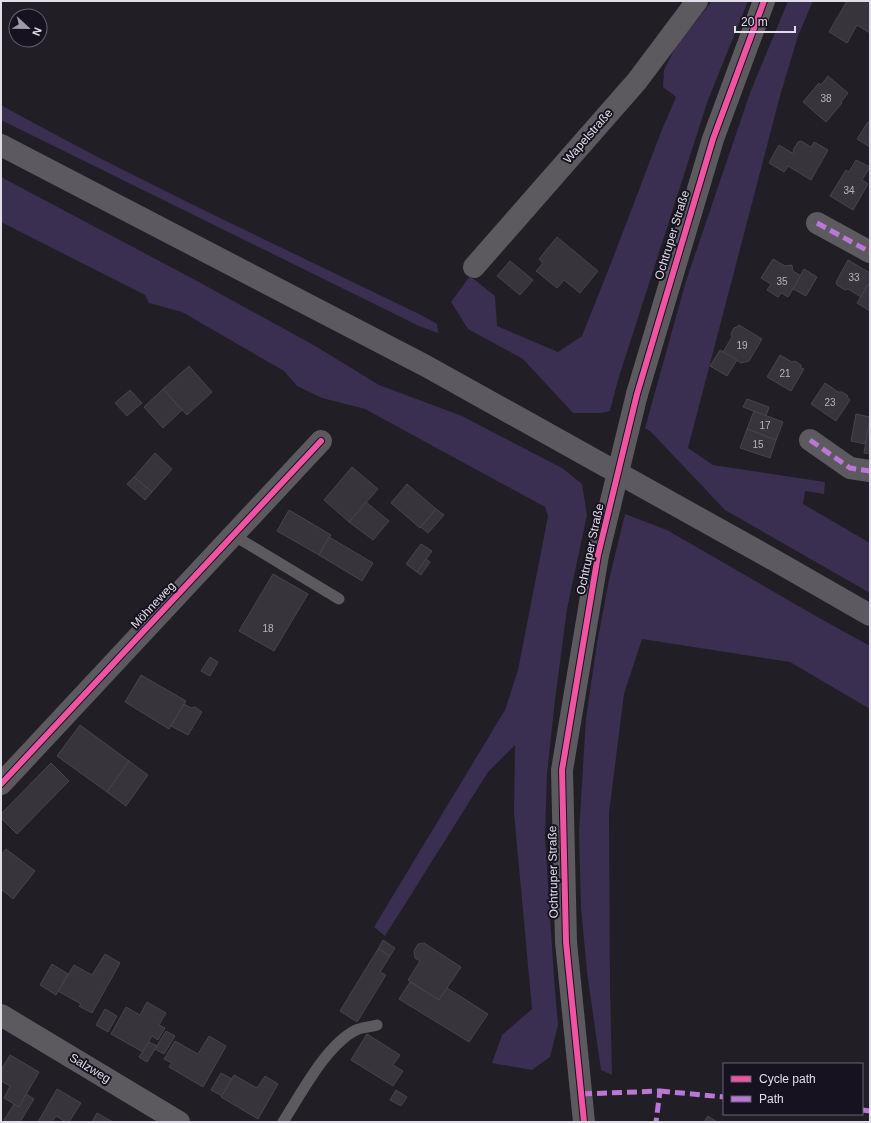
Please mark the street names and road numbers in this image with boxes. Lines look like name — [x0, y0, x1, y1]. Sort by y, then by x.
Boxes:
street label: Wapelstraße — [561, 106, 616, 166]
street label: Ochtruper Straße — [652, 188, 692, 281]
street label: Ochtruper Straße — [574, 502, 607, 596]
street label: Möhneweg — [128, 579, 178, 631]
street label: Ochtruper Straße — [545, 825, 561, 918]
street label: Salzweg — [67, 1050, 113, 1086]

